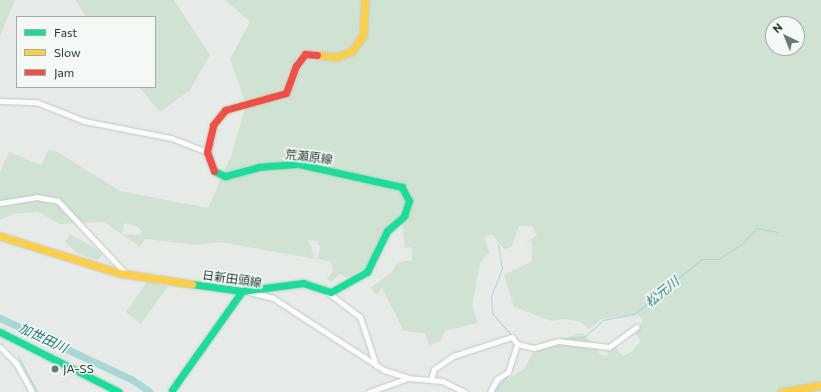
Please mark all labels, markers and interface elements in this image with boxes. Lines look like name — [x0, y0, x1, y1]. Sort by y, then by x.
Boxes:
legend — [16, 16, 156, 88]
north arrow — [765, 16, 805, 56]
text: N — [770, 20, 785, 35]
text: Fast — [54, 25, 77, 39]
text: Slow — [54, 45, 81, 59]
text: Jam — [54, 65, 74, 79]
street label: 荒瀬原線 — [284, 147, 334, 167]
street label: 日新田頭線 — [201, 268, 263, 290]
water label: 松元川 — [642, 274, 682, 310]
water label: 加世田川 — [16, 320, 70, 356]
place label: JA-SS — [63, 362, 94, 376]
marker: JA-SS — [50, 364, 60, 374]

